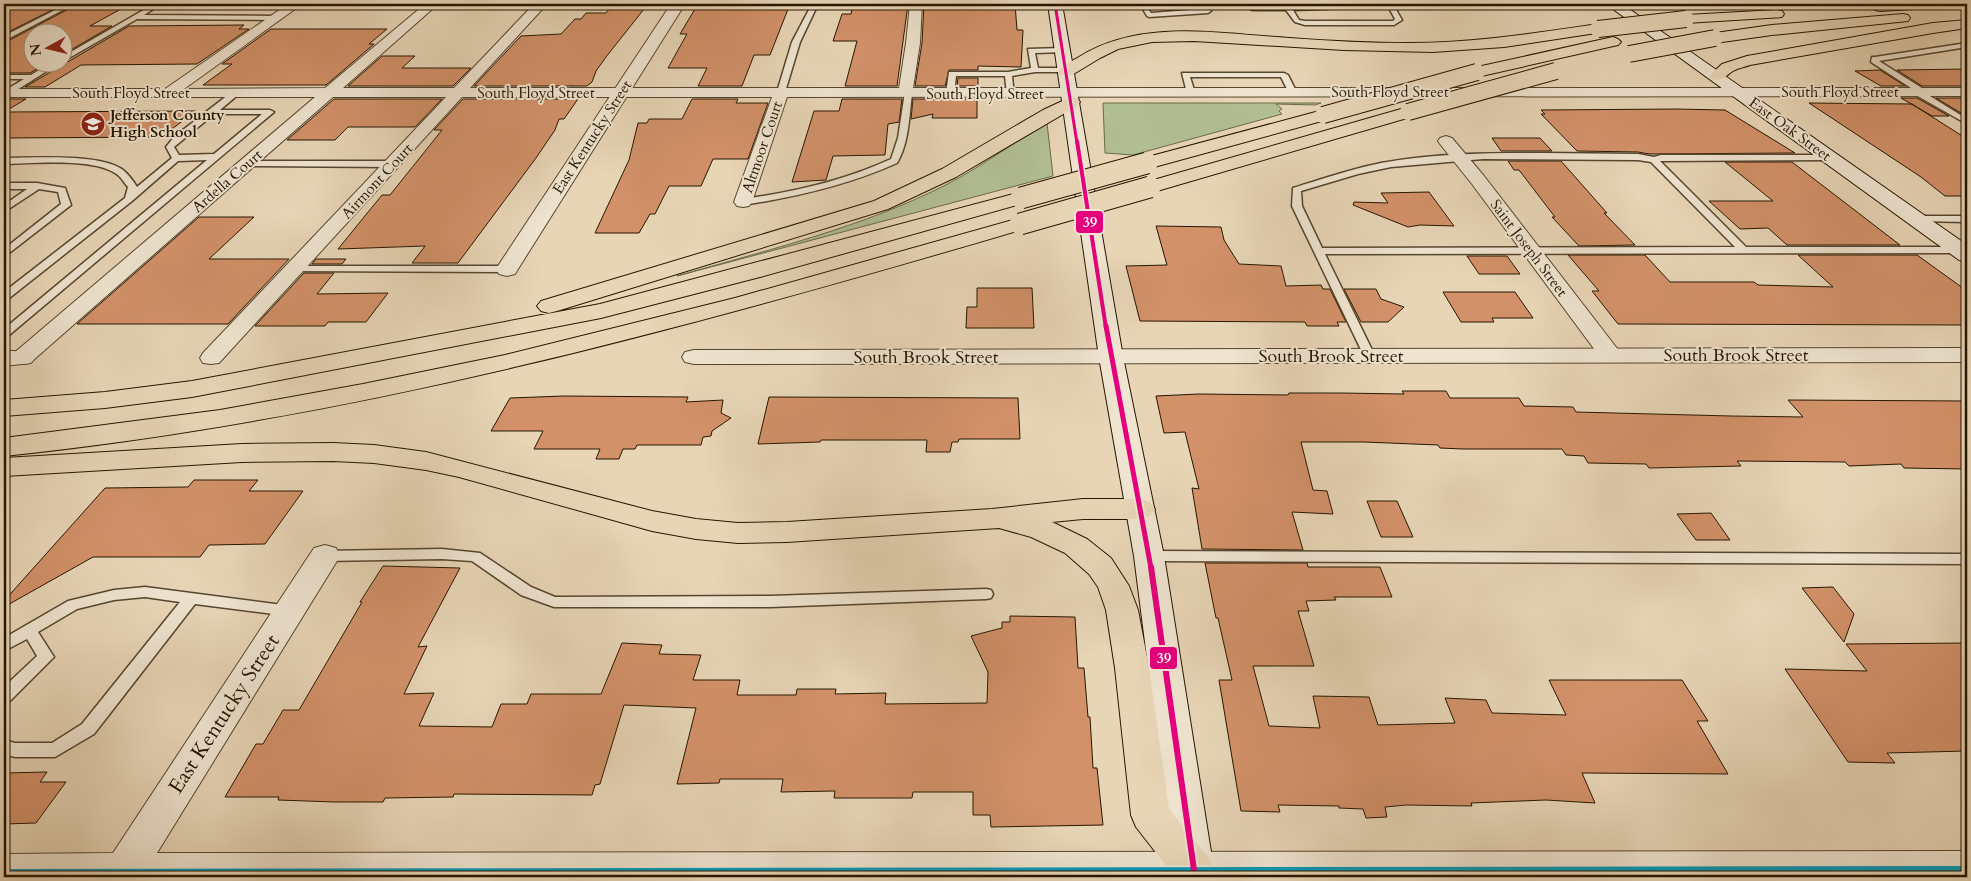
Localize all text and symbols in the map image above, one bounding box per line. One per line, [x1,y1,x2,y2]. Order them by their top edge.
north arrow [22,22,72,72]
text: N [25,42,46,57]
street label: East Kentucky Street [548,76,636,198]
street label: South Floyd Street [1331,82,1449,102]
street label: South Floyd Street [1781,82,1899,102]
street label: South Floyd Street [72,83,190,103]
street label: South Floyd Street [477,83,595,103]
street label: South Floyd Street [926,84,1044,104]
street label: East Oak Street [1745,92,1835,166]
street label: Altmoor Court [737,98,787,195]
place label: Jefferson County High School [108,105,225,142]
school or university icon: Jefferson County High School [80,111,106,137]
street label: Airmont Court [337,139,417,223]
street label: Ardella Court [188,145,267,217]
street label: Saint Joseph Street [1486,195,1572,301]
line badge: 39 [1075,210,1104,234]
text: 39 [1083,213,1097,232]
street label: South Brook Street [1663,343,1809,368]
street label: South Brook Street [1258,344,1404,369]
street label: South Brook Street [853,345,999,370]
street label: East Kentucky Street [162,628,287,799]
line badge: 39 [1149,646,1178,670]
text: 39 [1157,649,1171,668]

